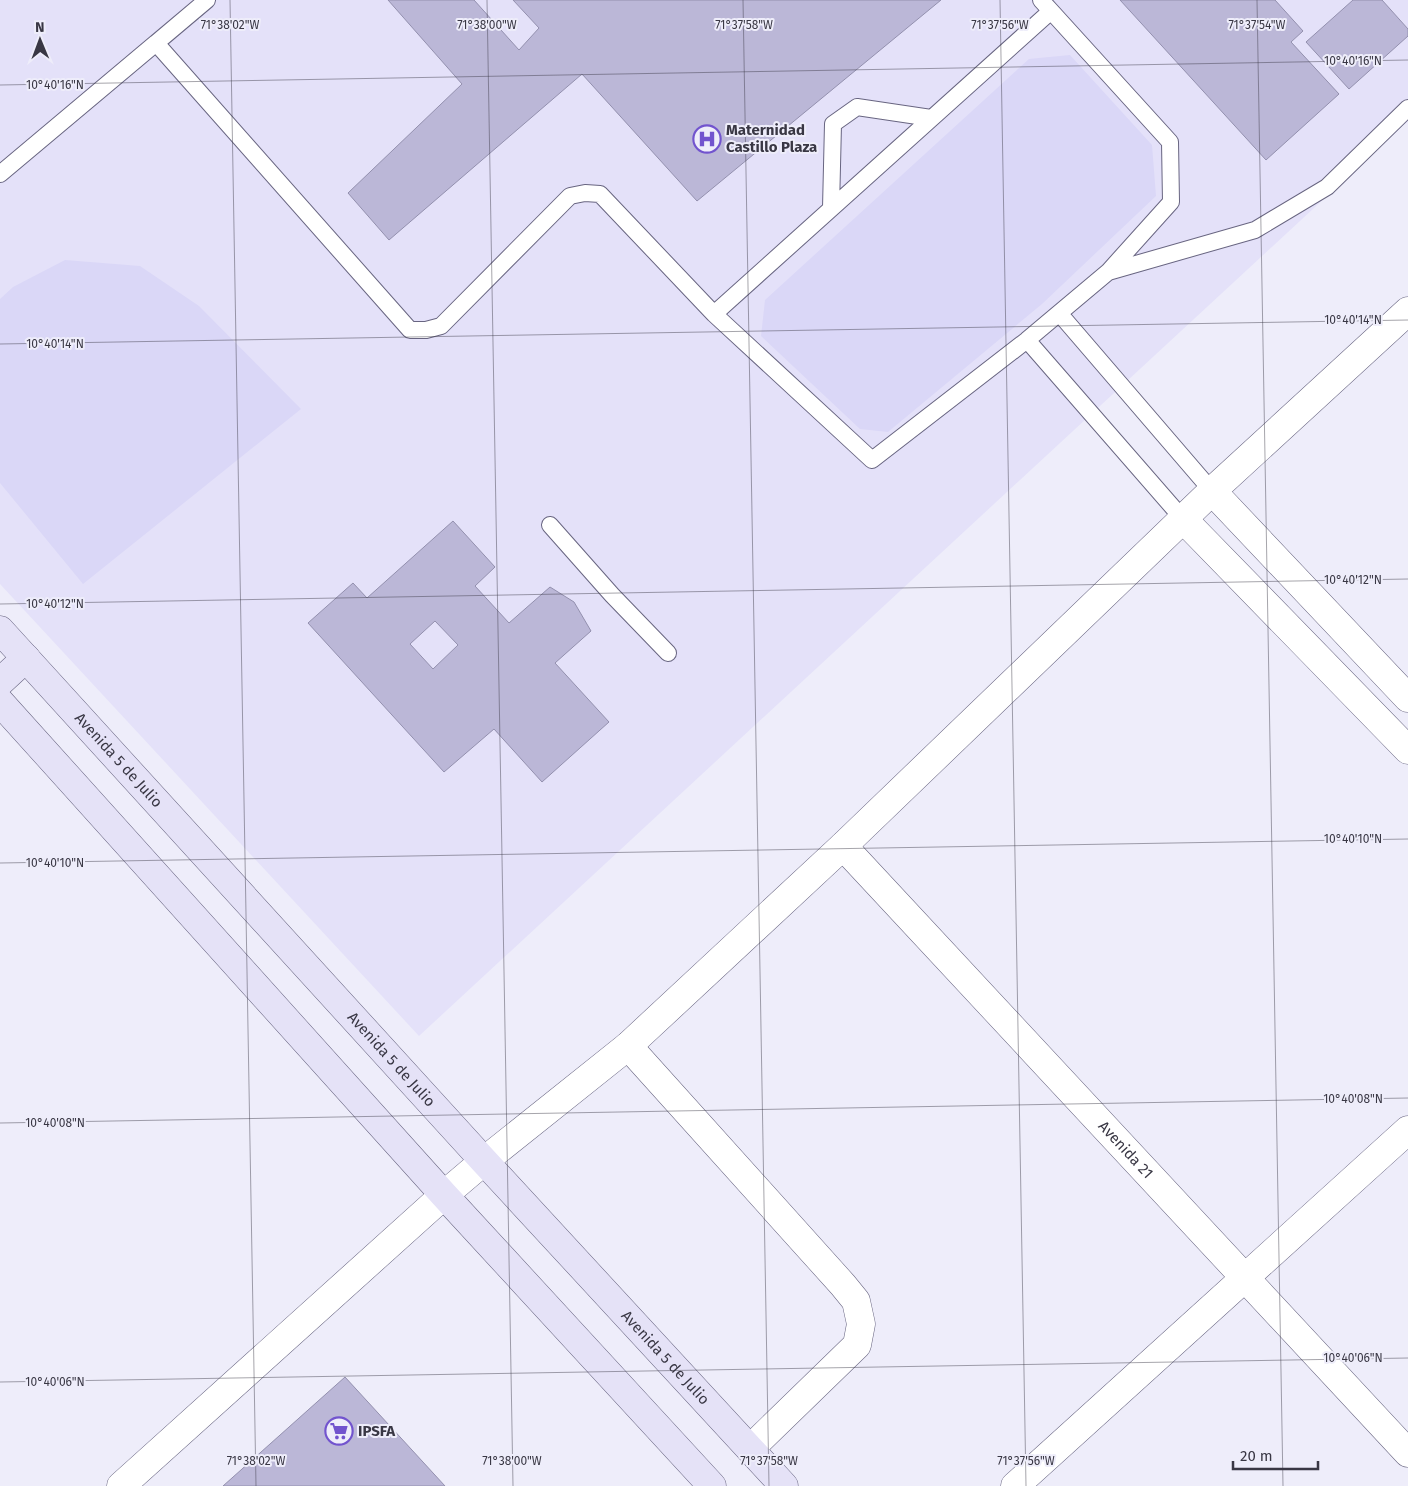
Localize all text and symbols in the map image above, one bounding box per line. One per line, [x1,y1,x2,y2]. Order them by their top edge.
north arrow [15,15,65,65]
text: 71°38'02"W [201,18,259,32]
text: 71°38'00"W [457,18,517,32]
text: 71°37'58"W [715,18,773,32]
text: 71°37'56"W [971,18,1029,32]
text: 71°37'54"W [1228,18,1286,32]
text: N [35,19,45,36]
text: 10°40'16"N [1324,54,1382,68]
text: 10°40'16"N [26,78,84,92]
place label: Maternidad Castillo Plaza [726,121,817,156]
hospital icon: Maternidad Castillo Plaza [692,124,722,154]
text: 10°40'14"N [1324,313,1382,327]
text: 10°40'14"N [26,337,84,351]
text: 10°40'12"N [1324,573,1382,587]
text: 10°40'12"N [26,597,84,611]
street label: Avenida 5 de Julio [71,709,166,811]
text: 10°40'10"N [1324,832,1382,846]
text: 10°40'10"N [26,856,84,870]
street label: Avenida 5 de Julio [344,1008,439,1110]
text: 10°40'08"N [1323,1092,1383,1106]
text: 10°40'08"N [25,1116,85,1130]
street label: Avenida 21 [1095,1117,1157,1182]
street label: Avenida 5 de Julio [618,1307,713,1408]
text: 10°40'06"N [1323,1351,1383,1365]
text: 10°40'06"N [25,1375,85,1389]
supermarket icon: IPSFA [324,1416,354,1446]
place label: IPSFA [358,1422,396,1440]
scale bar [1233,1438,1318,1470]
text: 20 m [1240,1447,1273,1465]
text: 71°38'02"W [227,1454,285,1468]
text: 71°38'00"W [482,1454,542,1468]
text: 71°37'58"W [740,1454,798,1468]
text: 71°37'56"W [997,1454,1055,1468]

